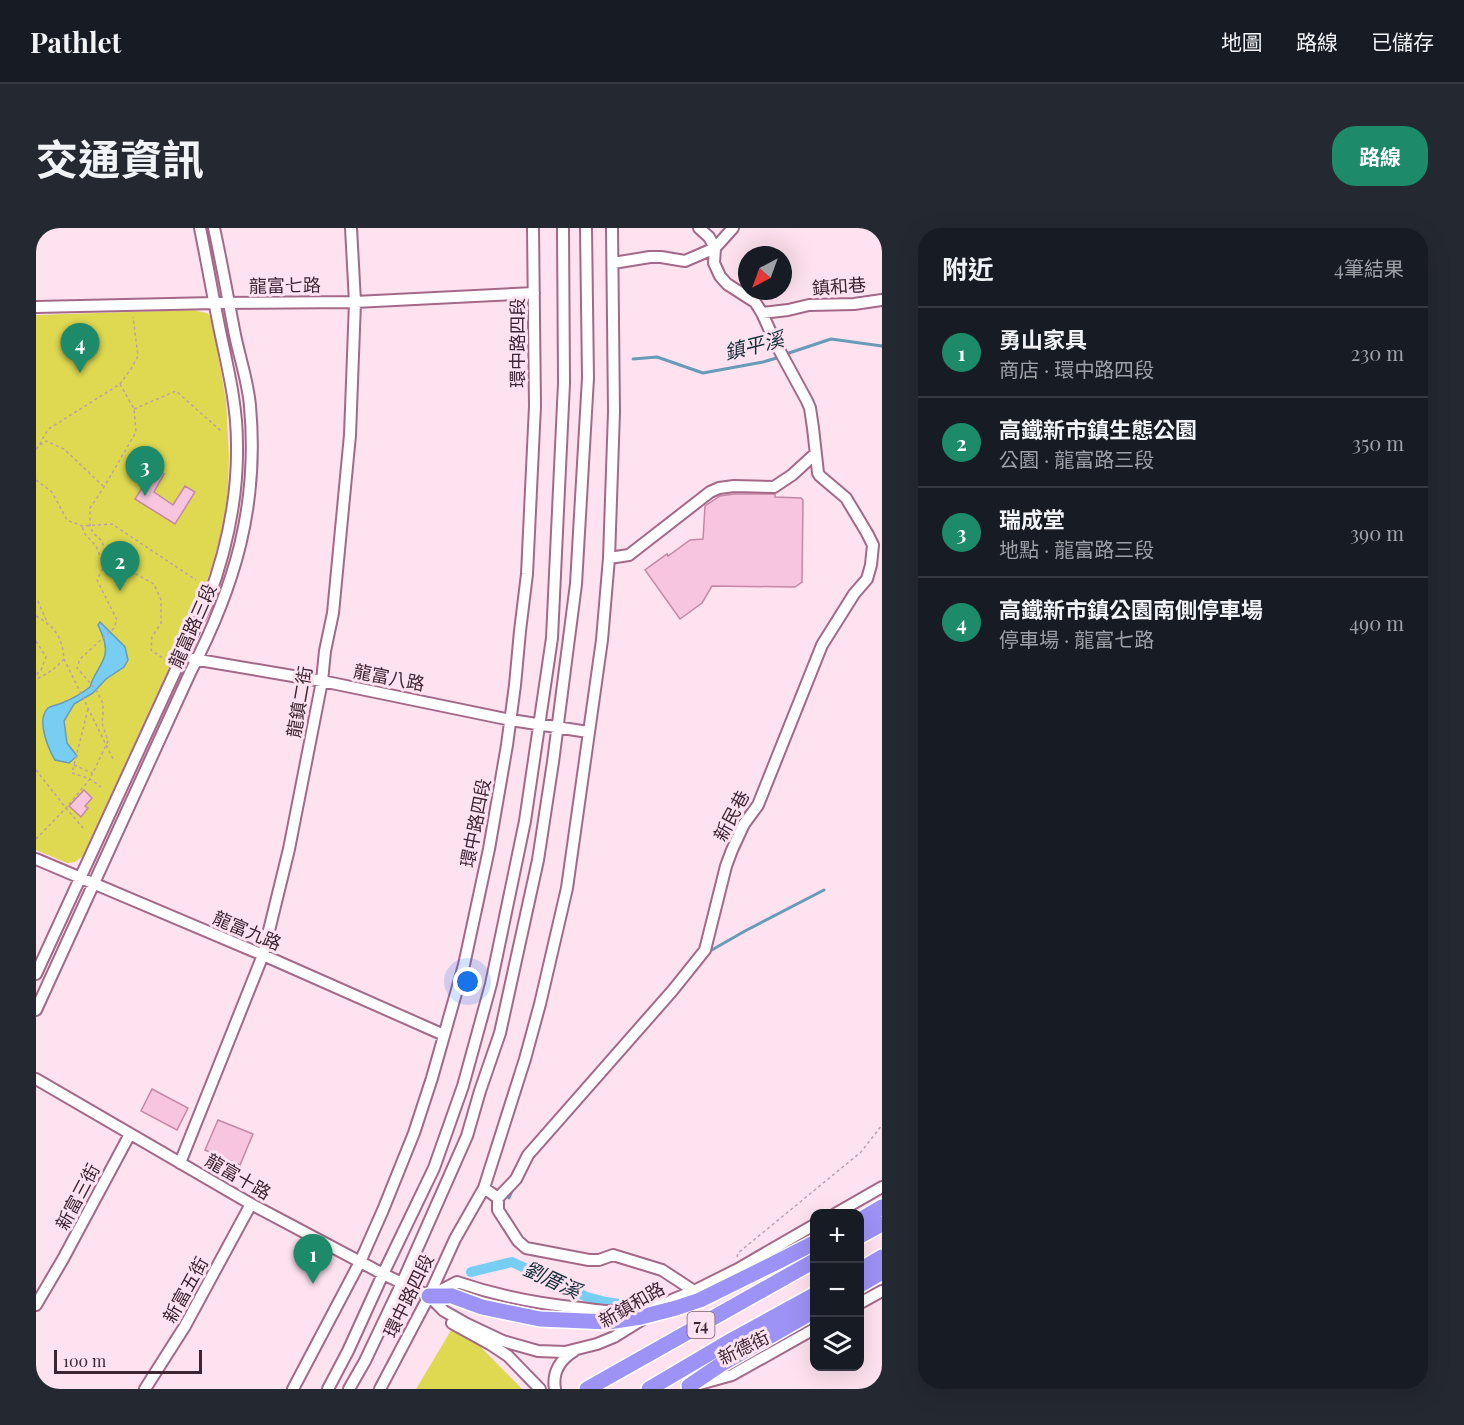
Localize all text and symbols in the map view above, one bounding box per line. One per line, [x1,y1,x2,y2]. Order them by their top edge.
text: Pathlet [30,23,121,60]
text: 地圖 [1221,27,1263,55]
text: 路線 [1296,27,1338,55]
text: 已儲存 [1371,27,1434,55]
button: 路線 [1332,126,1428,186]
text: 交通資訊 [36,130,204,186]
north arrow [738,246,792,300]
text: 附近 [942,251,994,286]
text: 4筆結果 [1334,254,1404,281]
street label: 龍富七路 [249,272,321,298]
street label: 鎮和巷 [811,272,867,300]
street label: 環中路四段 [505,298,529,388]
water label: 鎮平溪 [721,323,789,365]
pin: 4 [60,324,99,373]
text: 勇山家具 [999,324,1087,354]
text: 1 [958,339,965,366]
text: 230 m [1351,339,1404,366]
text: 商店 · 環中路四段 [999,355,1154,382]
text: 高鐵新市鎮生態公園 [999,414,1197,444]
text: 2 [956,429,967,456]
text: 350 m [1352,429,1404,456]
text: 公園 · 龍富路三段 [999,445,1154,472]
pin: 3 [126,446,164,496]
text: 瑞成堂 [999,504,1065,534]
text: 3 [957,519,966,546]
text: 390 m [1350,519,1404,546]
text: 地點 · 龍富路三段 [999,535,1154,562]
pin: 2 [100,542,140,591]
street label: 龍富路三段 [163,580,221,672]
text: 高鐵新市鎮公園南側停車場 [999,594,1263,624]
text: 4 [956,609,967,636]
text: 490 m [1349,609,1404,636]
text: 停車場 · 龍富七路 [999,625,1154,652]
street label: 龍富八路 [352,658,427,696]
street label: 龍鎮二街 [281,664,317,739]
street label: 環中路四段 [455,776,495,869]
street label: 新民巷 [708,786,754,845]
street label: 龍富九路 [210,905,285,955]
your location [453,967,482,996]
street label: 龍富十路 [201,1148,276,1205]
street label: 新富三街 [50,1159,105,1234]
map controls [810,1209,864,1371]
button: + [810,1209,864,1263]
pin: 1 [294,1234,332,1284]
street label: 環中路四段 [378,1250,439,1341]
street label: 新富五街 [157,1252,213,1327]
water label: 劉厝溪 [520,1254,588,1305]
button: − [810,1263,864,1317]
street label: 新鎮和路 [594,1276,669,1333]
road number: 74 [688,1312,714,1338]
button: layers [810,1317,864,1371]
street label: 新德街 [714,1324,773,1370]
scale bar [54,1347,202,1374]
text: 100 m [63,1350,106,1371]

